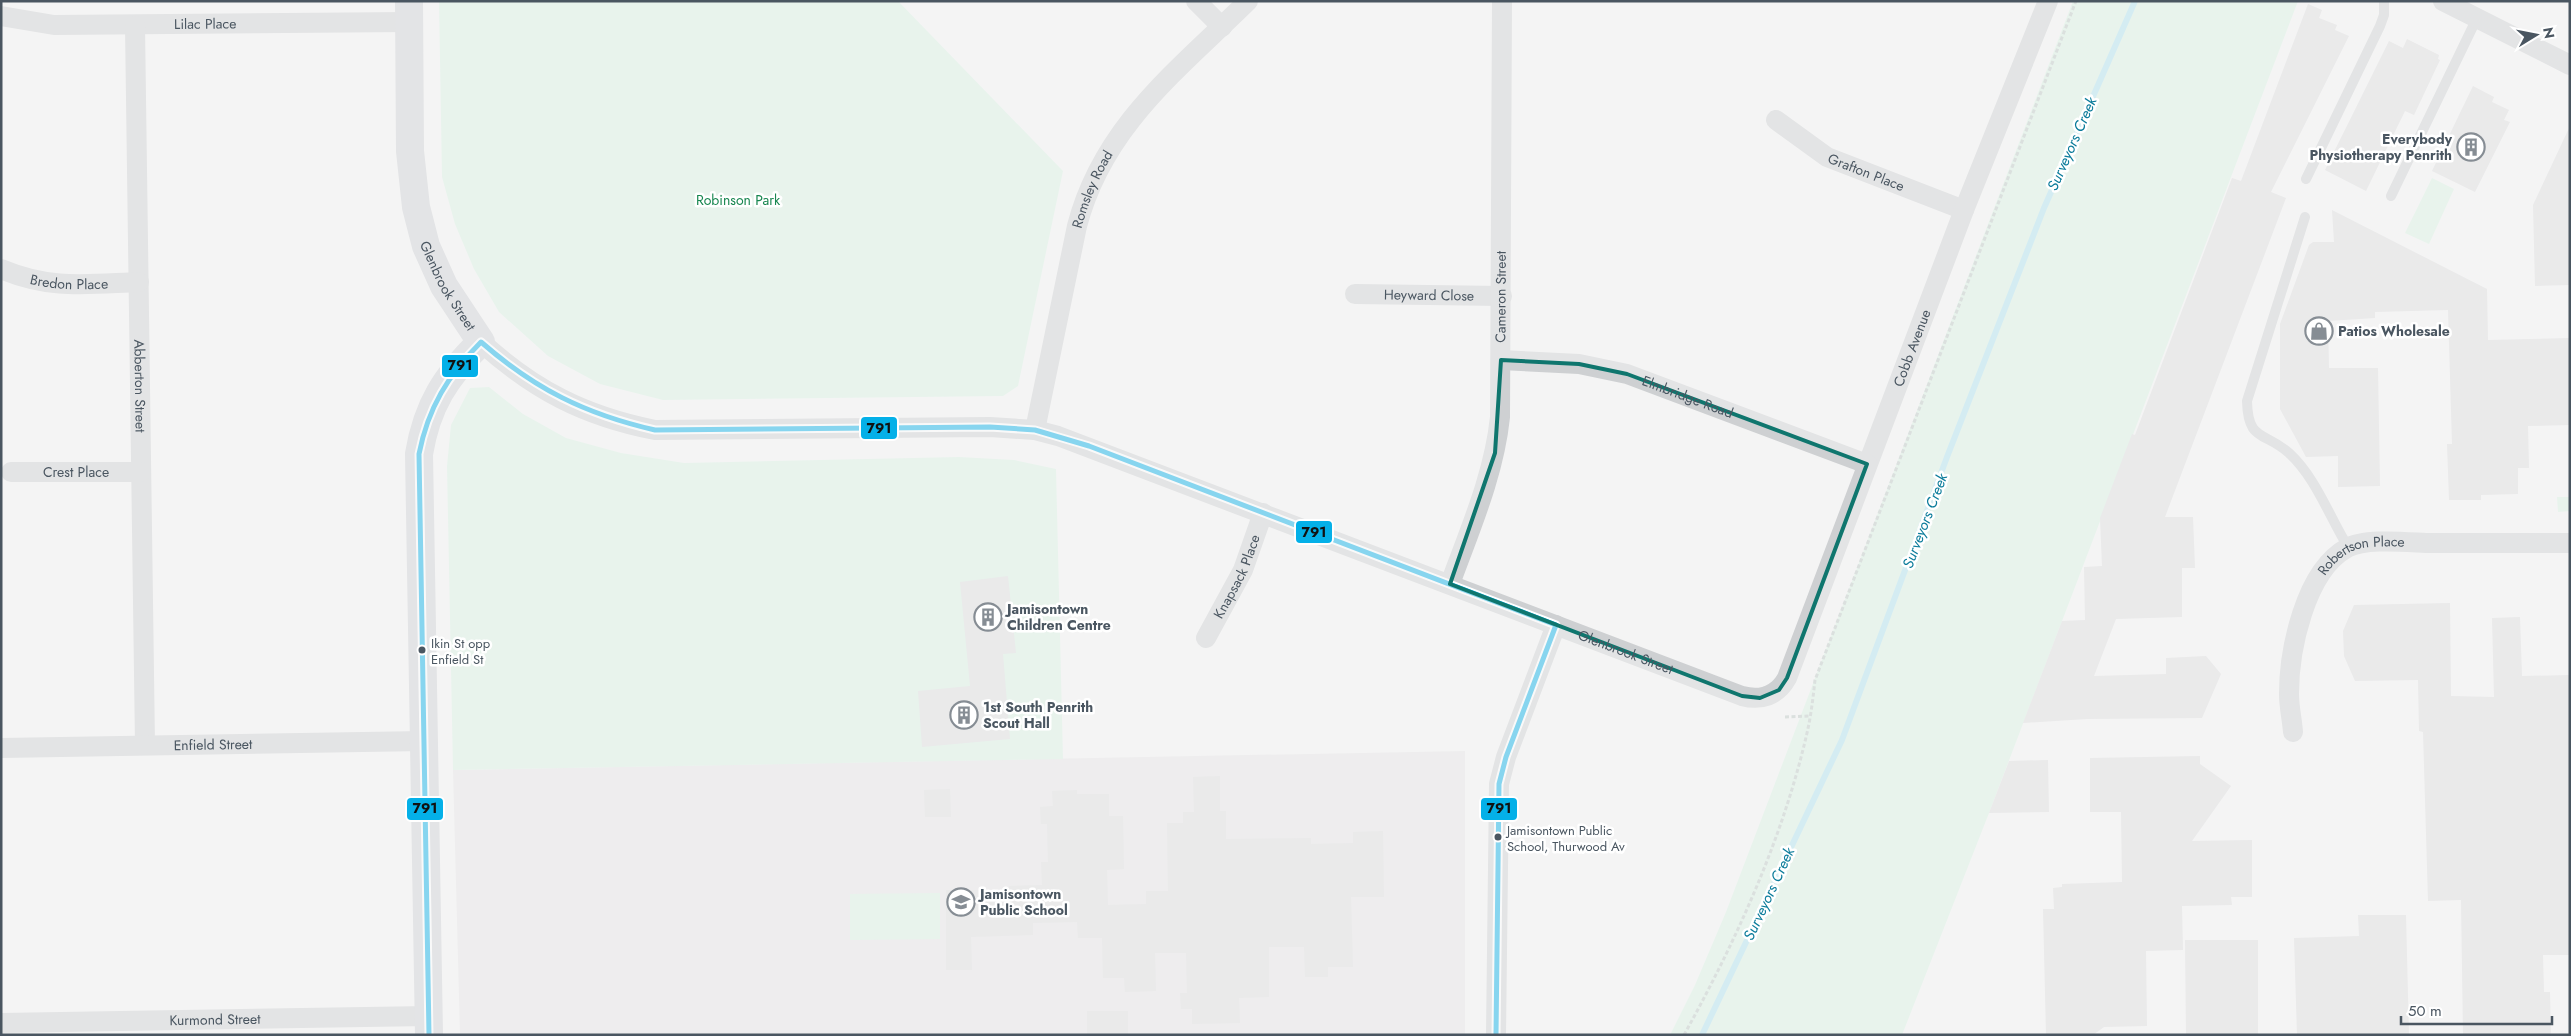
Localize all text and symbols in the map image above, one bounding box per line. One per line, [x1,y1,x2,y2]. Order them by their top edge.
north arrow [2511,10,2561,60]
street label: Lilac Place [174,13,237,34]
text: N [2538,26,2560,40]
water label: Surveyors Creek [2042,93,2103,194]
place label: Everybody Physiotherapy Penrith [2310,129,2453,165]
building icon: Everybody Physiotherapy Penrith [2456,132,2486,162]
street label: Romsley Road [1067,147,1117,230]
street label: Grafton Place [1825,148,1907,196]
park label: Robinson Park [696,190,781,210]
street label: Glenbrook Street [415,238,481,335]
street label: Cameron Street [1490,250,1511,343]
street label: Bredon Place [28,269,109,294]
street label: Heyward Close [1384,284,1474,306]
street label: Cobb Avenue [1888,306,1936,389]
shop icon: Patios Wholesale [2304,316,2334,346]
place label: Patios Wholesale [2338,321,2450,341]
street label: Abberton Street [129,339,151,433]
line badge: 791 [441,354,479,378]
text: 791 [448,355,472,375]
street label: Elmbridge Road [1639,371,1736,423]
line badge: 791 [860,416,898,440]
text: 791 [867,418,891,438]
street label: Crest Place [43,462,109,482]
water label: Surveyors Creek [1897,470,1953,572]
line badge: 791 [1295,520,1333,544]
text: 791 [1302,522,1326,542]
street label: Robertson Place [2313,531,2405,579]
street label: Knapsack Place [1208,532,1265,622]
place label: Jamisontown Children Centre [1004,599,1111,635]
building icon: Jamisontown Children Centre [973,602,1003,632]
street label: Glenbrook Street [1575,625,1677,679]
place label: Ikin St opp Enfield St [431,634,490,669]
marker: Ikin St opp Enfield St [417,645,427,655]
place label: 1st South Penrith Scout Hall [983,697,1093,733]
building icon: 1st South Penrith Scout Hall [949,700,979,730]
street label: Enfield Street [173,734,253,755]
line badge: 791 [406,797,444,821]
line badge: 791 [1480,797,1518,821]
text: 791 [413,798,437,818]
text: 791 [1487,798,1511,818]
place label: Jamisontown Public School, Thurwood Av [1505,821,1625,856]
marker: Jamisontown Public School, Thurwood Av [1493,832,1503,842]
water label: Surveyors Creek [1738,843,1800,944]
place label: Jamisontown Public School [977,884,1068,920]
school or university icon: Jamisontown Public School [946,887,976,917]
scale bar [2401,994,2552,1026]
text: 50 m [2408,1000,2442,1022]
street label: Kurmond Street [169,1009,261,1030]

